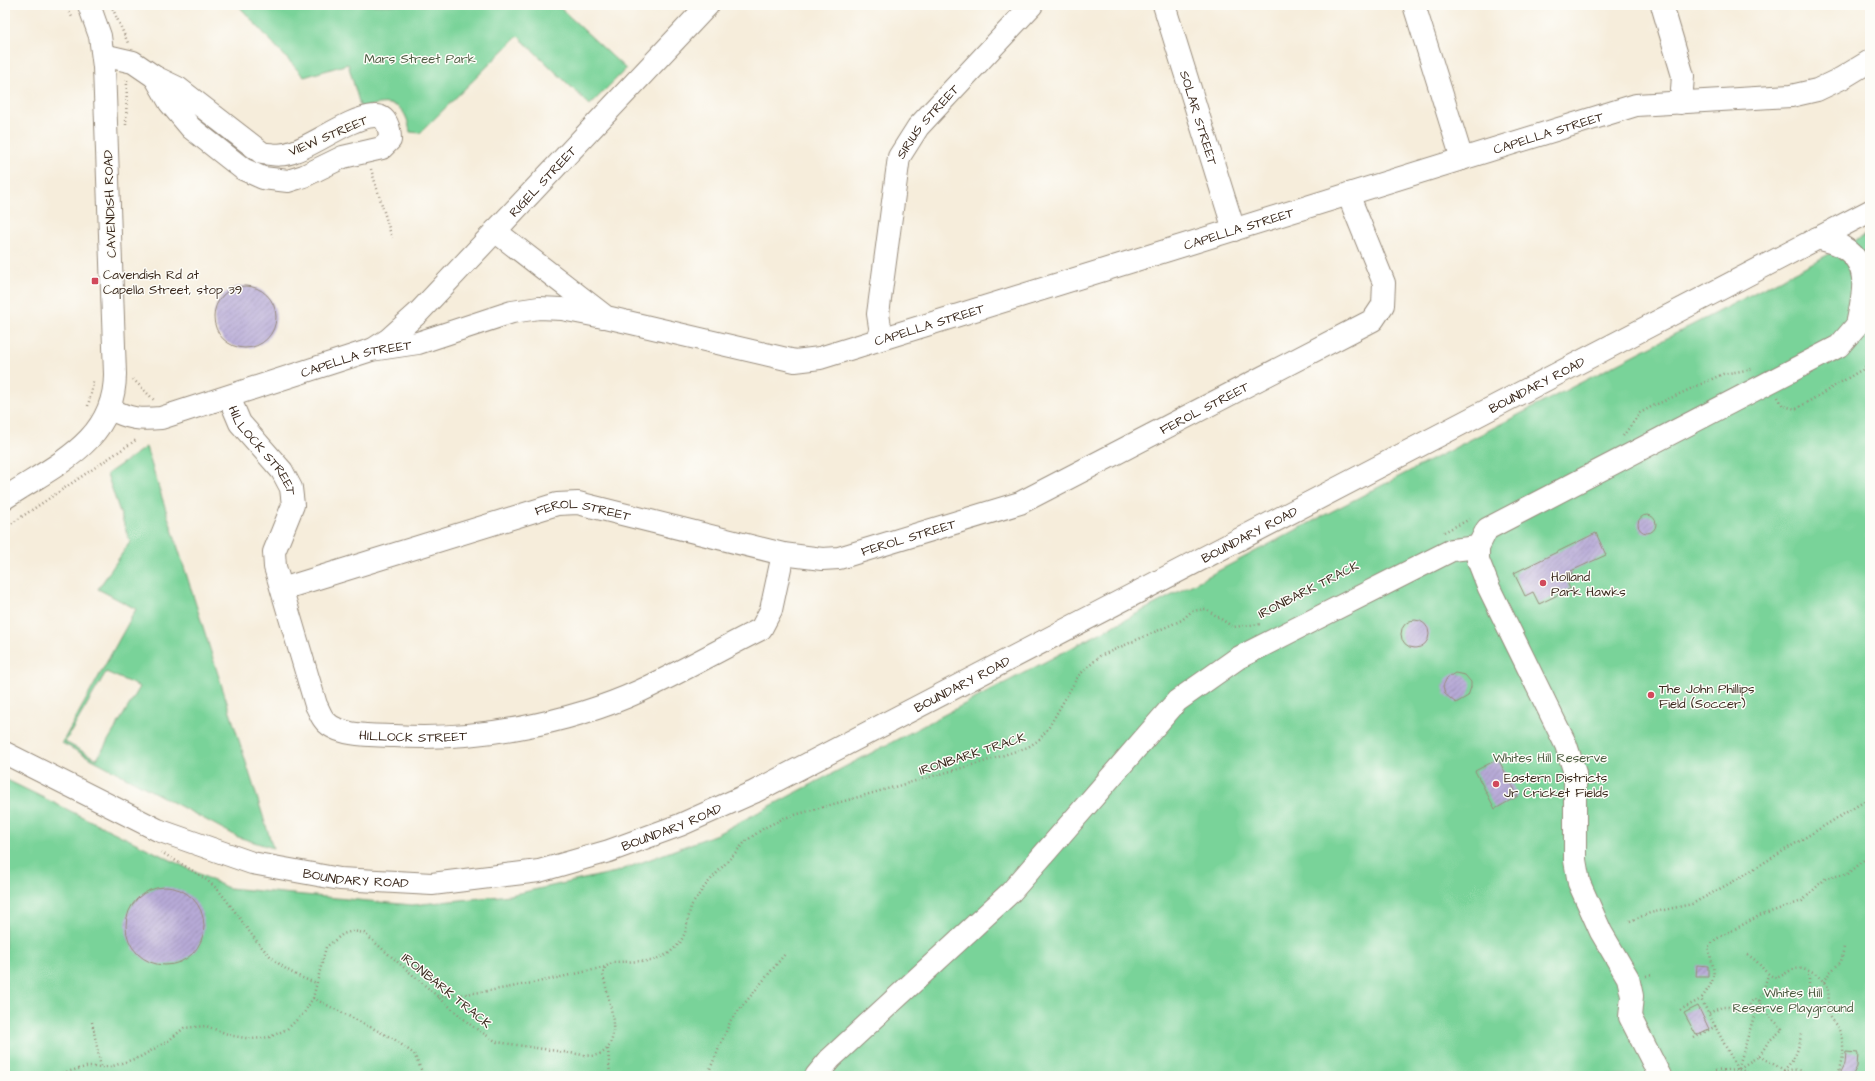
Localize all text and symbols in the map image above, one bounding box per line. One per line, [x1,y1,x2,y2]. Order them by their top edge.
park label: Mars Street Park [364,50,476,68]
street label: SOLAR STREET [1175,68,1222,168]
street label: SIRIUS STREET [892,80,964,163]
street label: CAPELLA STREET [1491,107,1607,159]
street label: VIEW STREET [286,111,372,161]
street label: RIGEL STREET [505,142,582,221]
street label: CAVENDISH ROAD [99,149,121,258]
street label: CAPELLA STREET [1182,203,1297,255]
place label: Cavendish Rd at Capella Street, stop 39 [103,266,242,299]
marker: Cavendish Rd at Capella Street, stop 39 [90,276,100,286]
street label: CAPELLA STREET [872,299,988,351]
street label: CAPELLA STREET [298,336,414,382]
street label: BOUNDARY ROAD [1486,353,1589,418]
street label: FEROL STREET [1157,377,1253,439]
street label: HILLOCK STREET [224,403,300,497]
street label: FEROL STREET [533,495,633,526]
street label: BOUNDARY ROAD [1198,502,1302,568]
street label: FEROL STREET [859,515,959,561]
street label: IRONBARK TRACK [1255,557,1362,623]
place label: Holland Park Hawks [1551,568,1626,601]
marker: Holland Park Hawks [1538,578,1548,588]
street label: BOUNDARY ROAD [911,652,1014,717]
place label: The John Phillips Field (Soccer) [1659,680,1755,713]
marker: The John Phillips Field (Soccer) [1646,690,1656,700]
street label: HILLOCK STREET [358,726,469,747]
street label: IRONBARK TRACK [917,728,1028,780]
park label: Whites Hill Reserve [1493,749,1607,767]
place label: Eastern Districts Jr Cricket Fields [1504,769,1609,802]
marker: Eastern Districts Jr Cricket Fields [1491,779,1501,789]
street label: BOUNDARY ROAD [619,799,725,856]
street label: BOUNDARY ROAD [301,864,410,893]
street label: IRONBARK TRACK [398,949,495,1033]
park label: Whites Hill Reserve Playground [1732,984,1854,1018]

